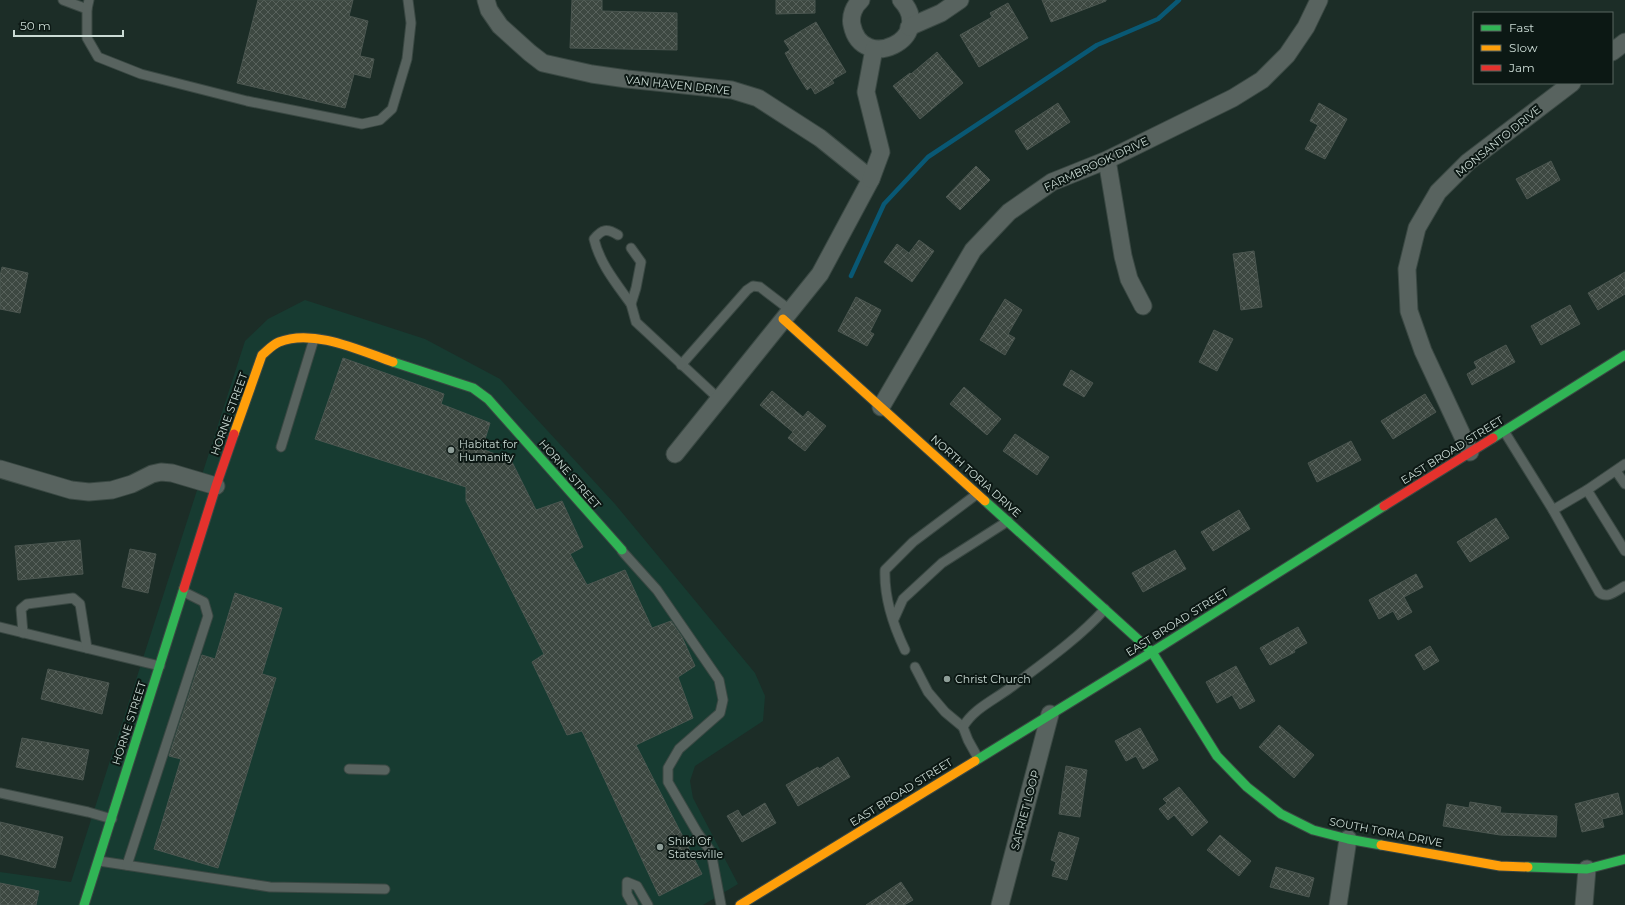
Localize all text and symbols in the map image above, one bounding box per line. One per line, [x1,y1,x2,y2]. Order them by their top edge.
scale bar [14,12,123,38]
legend [1473,12,1613,84]
text: 50 m [20,18,51,33]
text: Fast [1509,20,1534,35]
text: Slow [1509,40,1538,55]
text: Jam [1508,60,1535,75]
street label: VAN HAVEN DRIVE [625,73,731,97]
street label: MONSANTO DRIVE [1453,102,1543,180]
street label: FARMBROOK DRIVE [1042,134,1150,194]
street label: HORNE STREET [207,370,251,457]
street label: EAST BROAD STREET [1398,412,1506,487]
street label: NORTH TORIA DRIVE [928,432,1024,520]
street label: HORNE STREET [536,436,604,512]
place label: Habitat for Humanity [459,437,518,464]
marker: Habitat for Humanity [446,445,456,455]
street label: EAST BROAD STREET [1123,584,1231,659]
place label: Christ Church [955,672,1031,686]
marker: Christ Church [942,674,952,684]
street label: HORNE STREET [109,679,149,767]
street label: EAST BROAD STREET [847,754,955,829]
street label: SAFRIET LOOP [1008,768,1042,851]
street label: SOUTH TORIA DRIVE [1328,814,1444,850]
place label: Shiki Of Statesville [668,834,724,861]
marker: Shiki Of Statesville [655,842,665,852]

